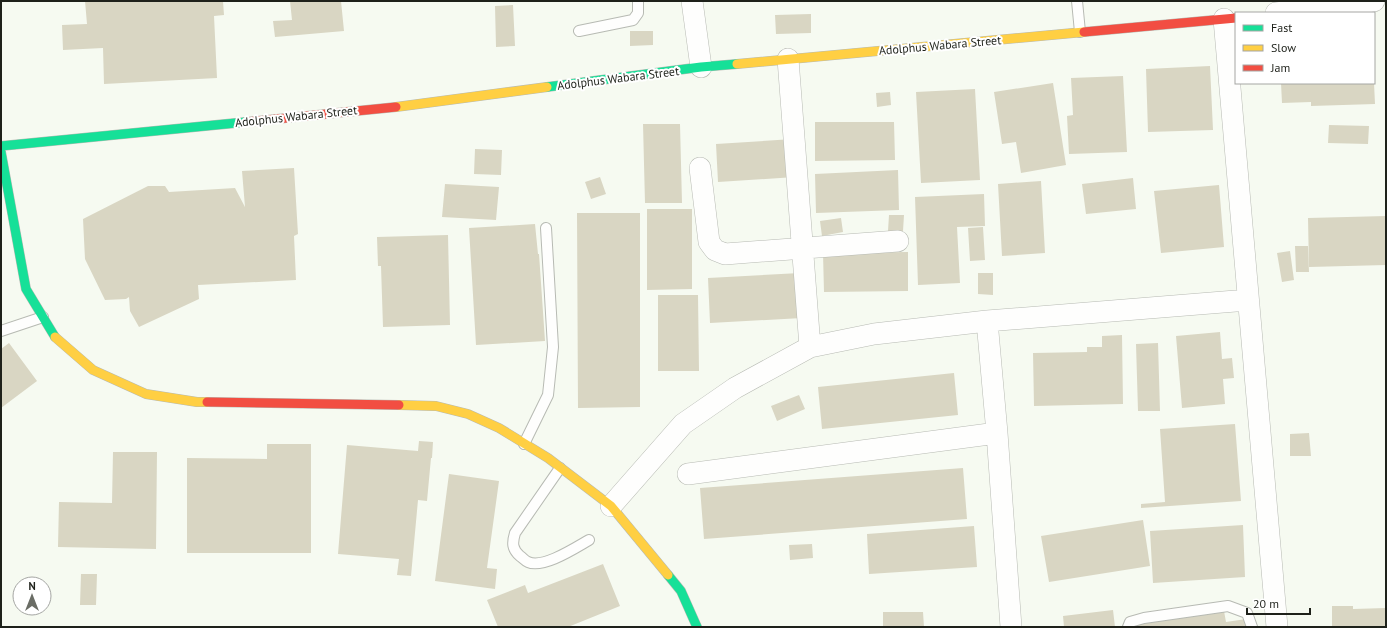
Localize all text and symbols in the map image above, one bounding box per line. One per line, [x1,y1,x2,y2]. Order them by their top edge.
legend [1235,12,1375,84]
text: Fast [1271,20,1292,35]
street label: Adolphus Wabara Street [878,32,1002,58]
text: Slow [1271,40,1296,55]
text: Jam [1270,60,1290,75]
street label: Adolphus Wabara Street [556,63,680,93]
street label: Adolphus Wabara Street [234,102,358,130]
north arrow [12,576,52,616]
text: N [28,579,36,593]
scale bar [1247,590,1310,616]
text: 20 m [1253,596,1279,611]

